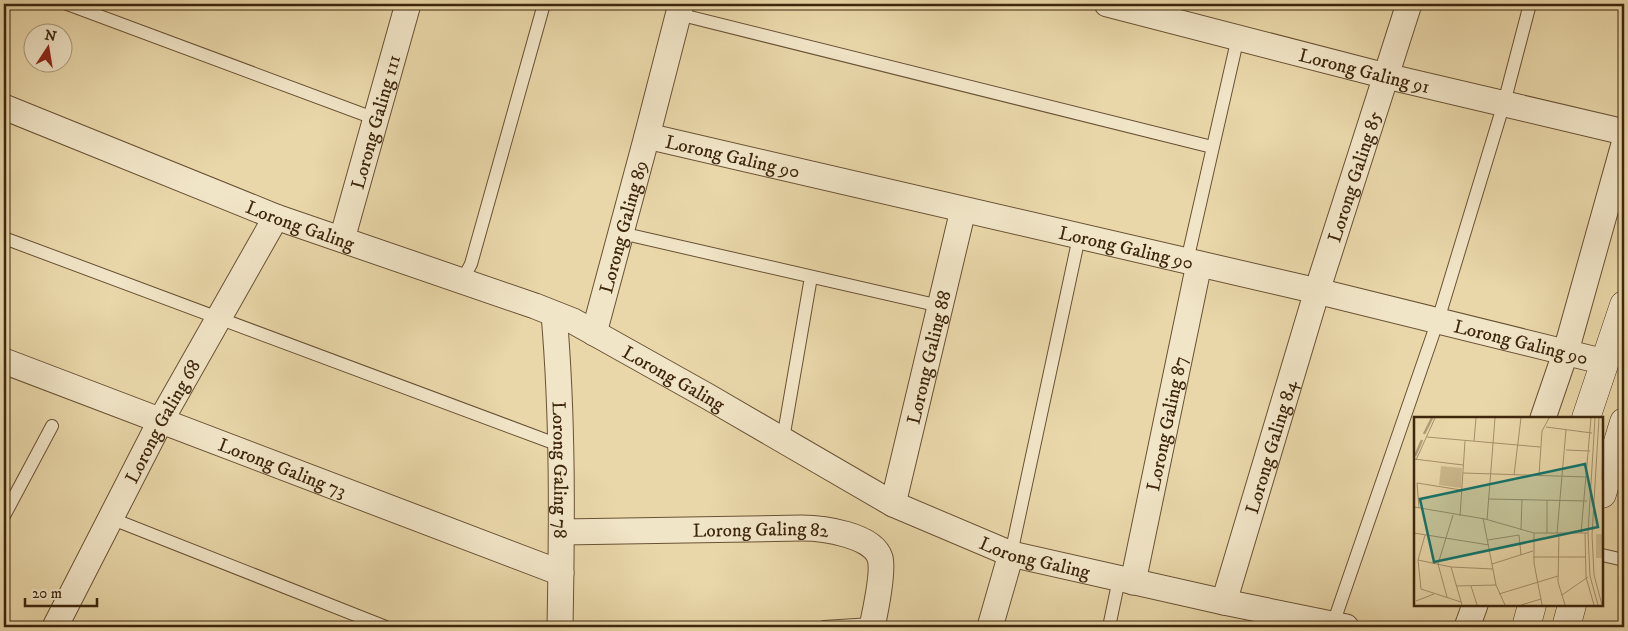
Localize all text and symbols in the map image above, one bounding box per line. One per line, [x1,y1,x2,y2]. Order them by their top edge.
north arrow [22,22,72,72]
text: N [43,26,58,46]
street label: Lorong Galing 91 [1296,44,1432,99]
street label: Lorong Galing 111 [347,52,406,192]
street label: Lorong Galing 85 [1323,108,1387,245]
street label: Lorong Galing 90 [663,131,802,184]
street label: Lorong Galing 89 [595,158,653,296]
street label: Lorong Galing [242,196,358,256]
street label: Lorong Galing 90 [1056,222,1196,275]
street label: Lorong Galing 88 [902,288,956,427]
street label: Lorong Galing 90 [1451,315,1590,370]
street label: Lorong Galing [618,341,729,417]
street label: Lorong Galing 87 [1142,354,1193,493]
street label: Lorong Galing 68 [121,356,206,487]
street label: Lorong Galing 84 [1241,377,1303,517]
street label: Lorong Galing 78 [546,401,571,539]
inset map [1414,417,1603,606]
street label: Lorong Galing 73 [215,434,349,503]
street label: Lorong Galing 82 [693,518,831,543]
street label: Lorong Galing [976,532,1093,585]
scale bar [25,576,98,608]
text: 20 m [32,584,62,603]

